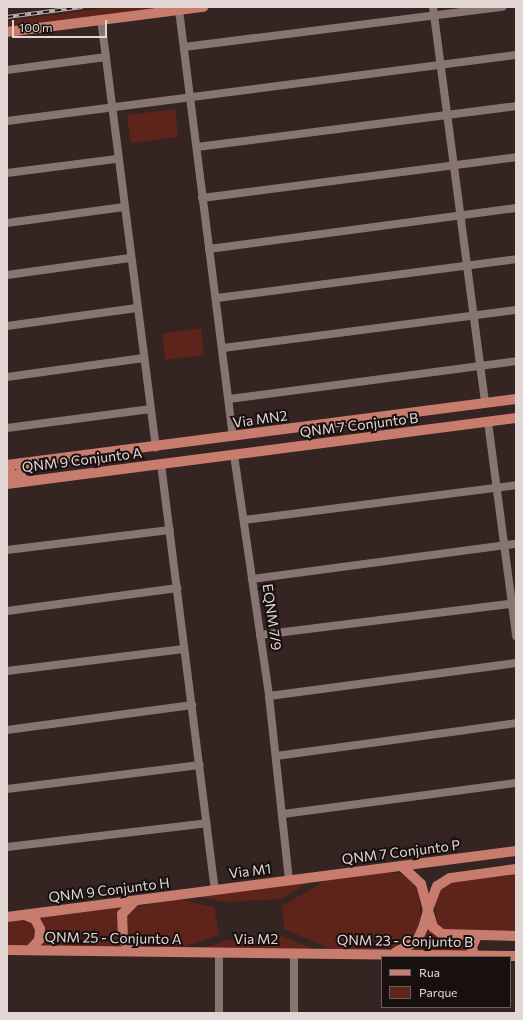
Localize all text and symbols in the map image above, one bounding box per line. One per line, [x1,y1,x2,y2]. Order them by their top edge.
scale bar [14,12,109,38]
text: 100 m [19,20,53,34]
street label: Via MN2 [232,407,288,431]
street label: QNM 7 Conjunto B [299,409,419,441]
street label: QNM 9 Conjunto A [21,444,143,476]
street label: EQNM 7/9 [259,583,285,651]
street label: QNM 7 Conjunto P [341,836,461,868]
street label: Via M1 [228,860,272,882]
street label: QNM 9 Conjunto H [48,874,170,906]
street label: QNM 25 - Conjunto A [44,928,182,948]
street label: Via M2 [234,931,278,947]
street label: QNM 23 - Conjunto B [337,931,473,951]
legend [381,956,511,1008]
text: Rua [419,965,440,979]
text: Parque [419,985,457,999]

